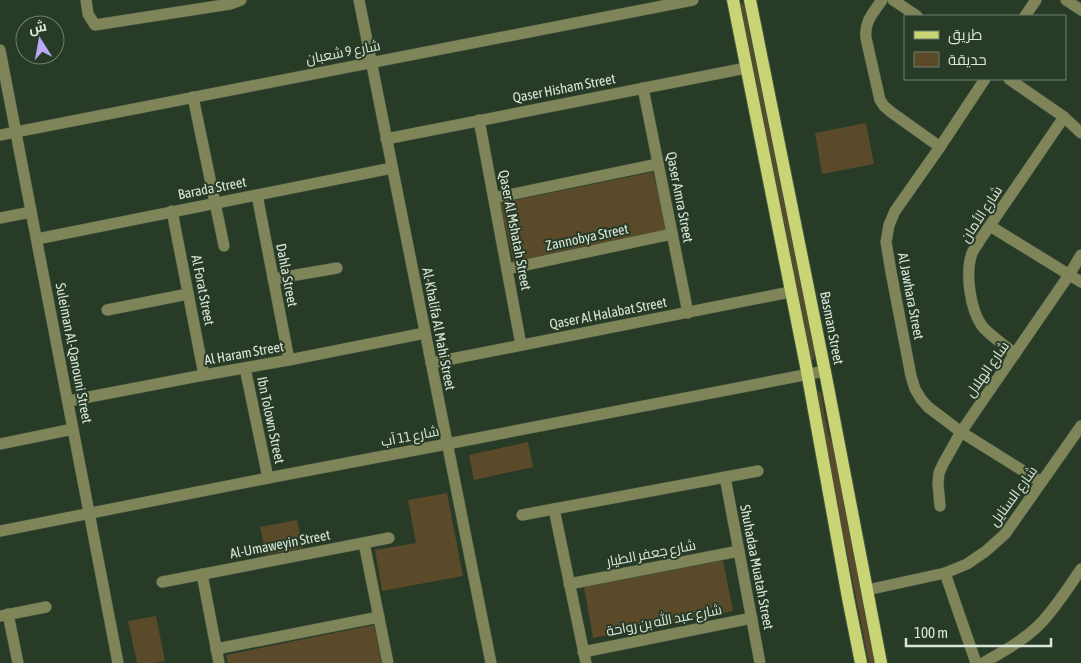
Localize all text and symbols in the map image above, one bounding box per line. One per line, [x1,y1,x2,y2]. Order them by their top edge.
north arrow [15,15,65,65]
legend [904,15,1066,80]
text: ش [27,18,48,38]
text: طريق [948,26,982,45]
street label: شارع 9 شعبان [304,37,382,68]
text: حديقة [948,51,987,68]
street label: Qaser Hisham Street [511,70,617,106]
street label: Qaser Amra Street [663,150,697,244]
street label: Qaser Al Mshatah Street [495,169,535,291]
street label: Barada Street [176,174,248,202]
street label: شارع الأمان [957,183,1006,246]
street label: Zannobya Street [544,220,630,254]
street label: Dahla Street [273,242,301,308]
street label: Al Jawhara Street [895,251,927,341]
street label: Al Forat Street [188,253,218,327]
street label: Al-Khalifa Al Mahi Street [419,266,459,392]
street label: Suleiman Al-Qanouni Street [53,281,95,425]
street label: Basman Street [817,290,847,366]
street label: Qaser Al Halabat Street [548,294,668,332]
street label: Al Haram Street [203,338,285,368]
street label: شارع الهلال [962,338,1013,401]
street label: Ibn Tolown Street [254,375,288,465]
street label: شارع 11 آب [380,423,441,450]
street label: شارع السنايل [986,463,1041,530]
street label: Shuhadaa Muatah Street [737,503,777,631]
street label: Al-Umaweyin Street [229,526,331,562]
street label: شارع جعفر الطيار [604,536,697,571]
street label: شارع عبد الله بن رواحة [605,600,723,640]
scale bar [906,616,1051,648]
text: 100 m [914,624,948,641]

